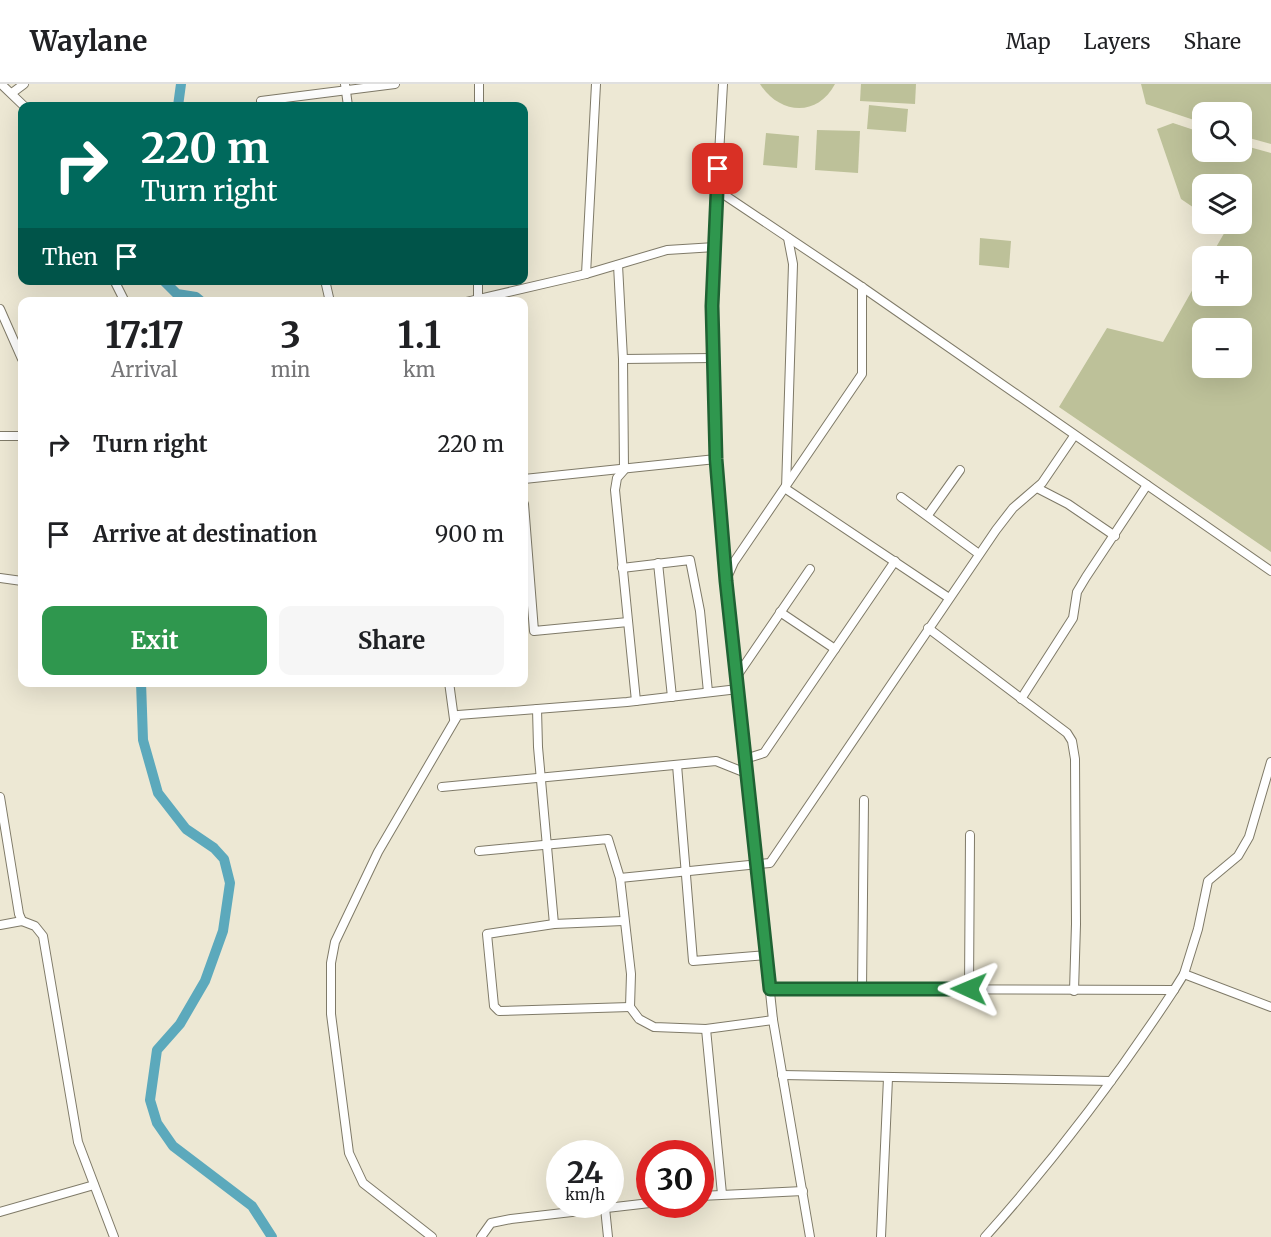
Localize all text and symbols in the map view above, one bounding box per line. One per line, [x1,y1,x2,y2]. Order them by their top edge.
text: Waylane [30,23,147,59]
text: Map [1006,28,1051,55]
text: Layers [1084,28,1151,55]
text: Share [1184,28,1241,55]
map controls [1192,102,1252,378]
button: search [1192,102,1252,162]
text: 220 m [141,122,269,174]
icon: right [42,126,120,204]
pin [692,143,743,194]
icon: arrive [701,152,734,185]
text: Turn right [141,174,278,208]
button: layers [1192,174,1252,234]
icon: arrive [110,240,143,273]
text: Then [42,243,98,271]
button: + [1192,246,1252,306]
text: 17:17 [105,313,184,358]
text: 3 [280,313,301,358]
text: 1.1 [397,313,441,358]
button: − [1192,318,1252,378]
text: Arrival [111,357,178,382]
text: min [271,357,310,382]
text: km [403,357,435,382]
icon: right [42,428,75,461]
text: Turn right [93,430,207,458]
text: 220 m [437,430,504,458]
icon: arrive [42,518,75,551]
text: Arrive at destination [93,520,317,548]
text: 900 m [435,520,504,548]
button: Exit [42,606,267,675]
button: Share [279,606,504,675]
position arrow [937,957,1001,1021]
speed limit sign: 30 [636,1140,714,1218]
text: 24 [567,1153,603,1191]
text: km/h [565,1185,605,1204]

